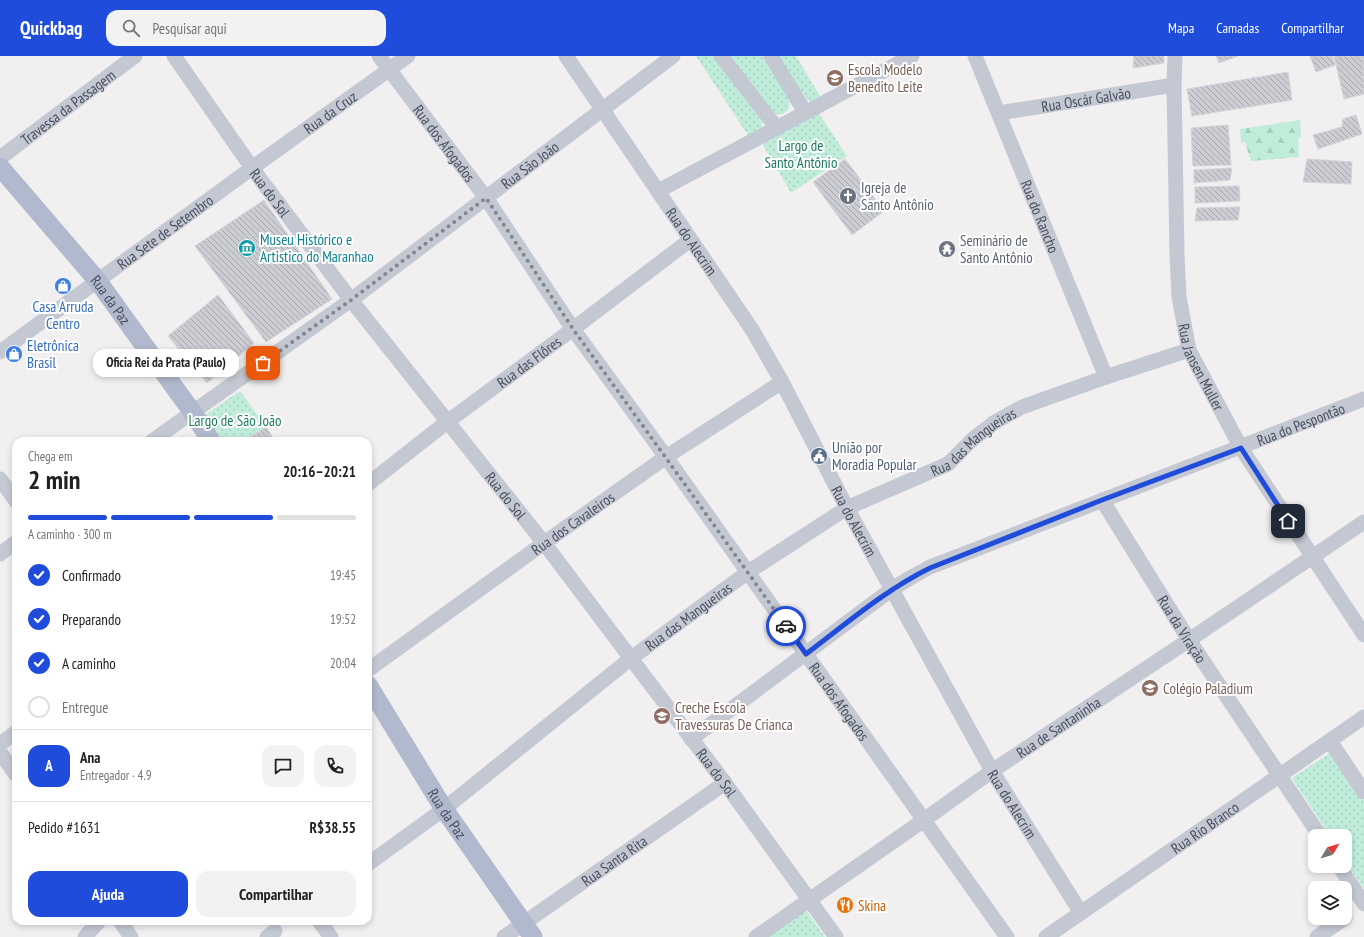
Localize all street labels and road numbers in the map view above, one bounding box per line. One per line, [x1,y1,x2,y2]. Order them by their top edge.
street label: Travessa da Passagem [17,65,119,149]
street label: Rua Oscár Galvão [1040,83,1132,116]
street label: Rua da Cruz [299,86,360,138]
street label: Rua dos Afogados [409,101,480,185]
street label: Rua São João [497,137,562,193]
street label: Rua do Sol [246,165,295,221]
street label: Rua do Rancho [1017,177,1064,256]
street label: Rua Sete de Setembro [113,190,217,273]
street label: Rua do Alecrim [662,204,722,279]
street label: Rua da Paz [87,271,135,328]
street label: Rua Jansen Muller [1175,322,1229,414]
street label: Rua das Flôres [493,332,565,392]
street label: Rua do Pespontão [1254,398,1347,450]
street label: Rua das Mangueiras [928,403,1019,480]
street label: Rua do Sol [481,468,531,523]
street label: Rua do Alecrim [828,482,881,560]
street label: Rua dos Cavaleiros [527,487,618,559]
street label: Rua das Mangueiras [641,578,735,655]
street label: Rua da Viração [1154,592,1211,666]
street label: Rua dos Afogados [805,658,874,744]
street label: Rua de Santaninha [1012,692,1104,762]
street label: Rua do Sol [693,744,741,801]
street label: Rua do Alecrim [984,766,1041,842]
street label: Rua da Paz [424,785,471,842]
street label: Rua Rio Branco [1167,797,1242,857]
street label: Rua Santa Rita [577,831,651,890]

